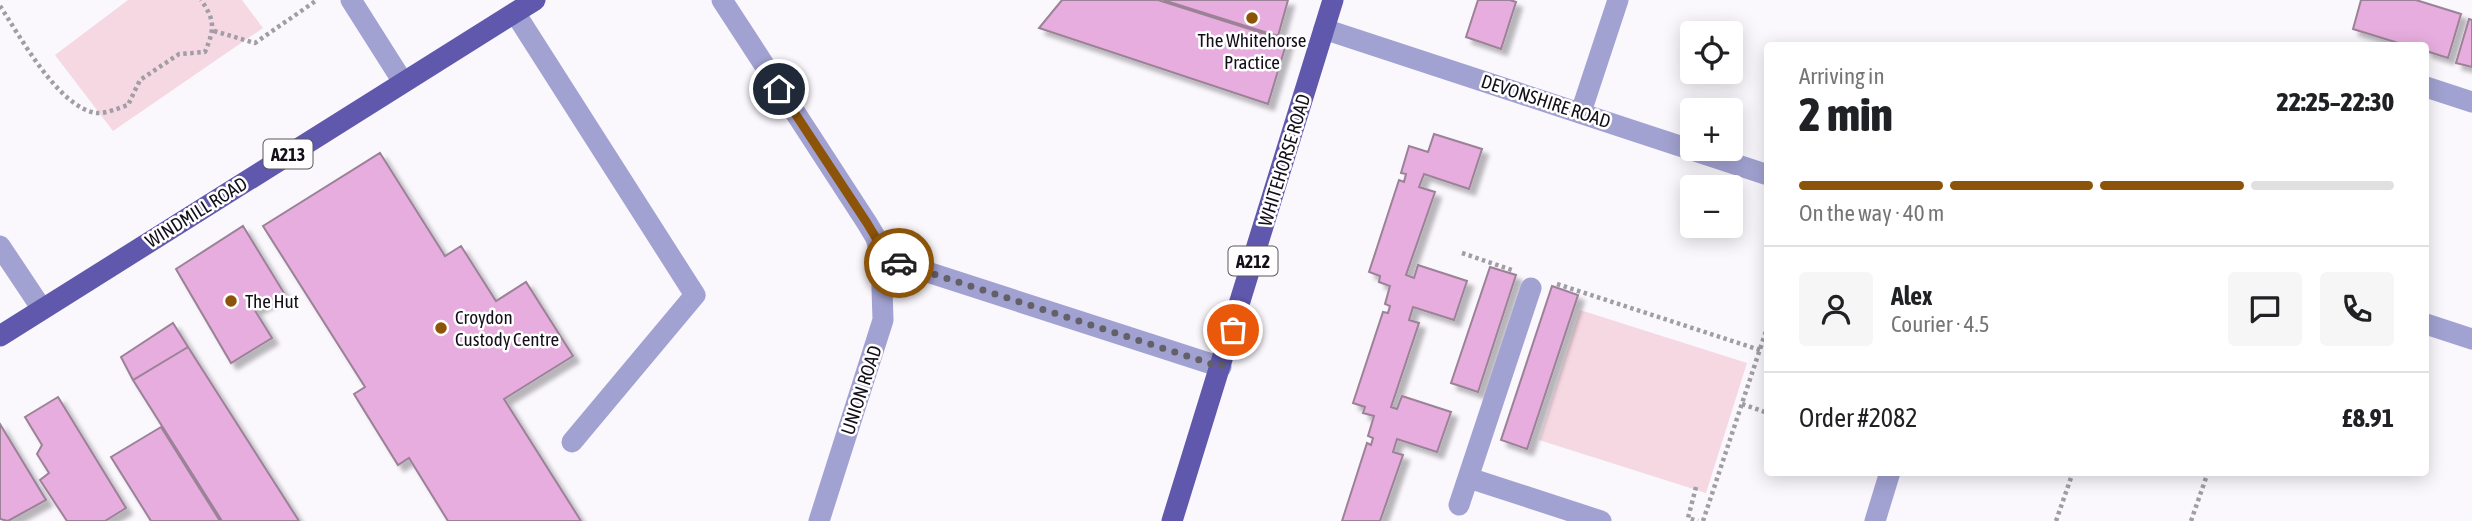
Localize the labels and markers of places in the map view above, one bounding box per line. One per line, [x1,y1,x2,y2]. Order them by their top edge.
marker: The Whitehorse Practice [1244,10,1260,26]
place label: The Whitehorse Practice [1198,29,1306,73]
pin [749,59,809,119]
place label: The Hut [245,290,299,312]
marker: The Hut [223,293,239,309]
pin [1203,300,1263,360]
place label: Croydon Custody Centre [455,306,559,350]
marker: Croydon Custody Centre [433,320,449,336]

